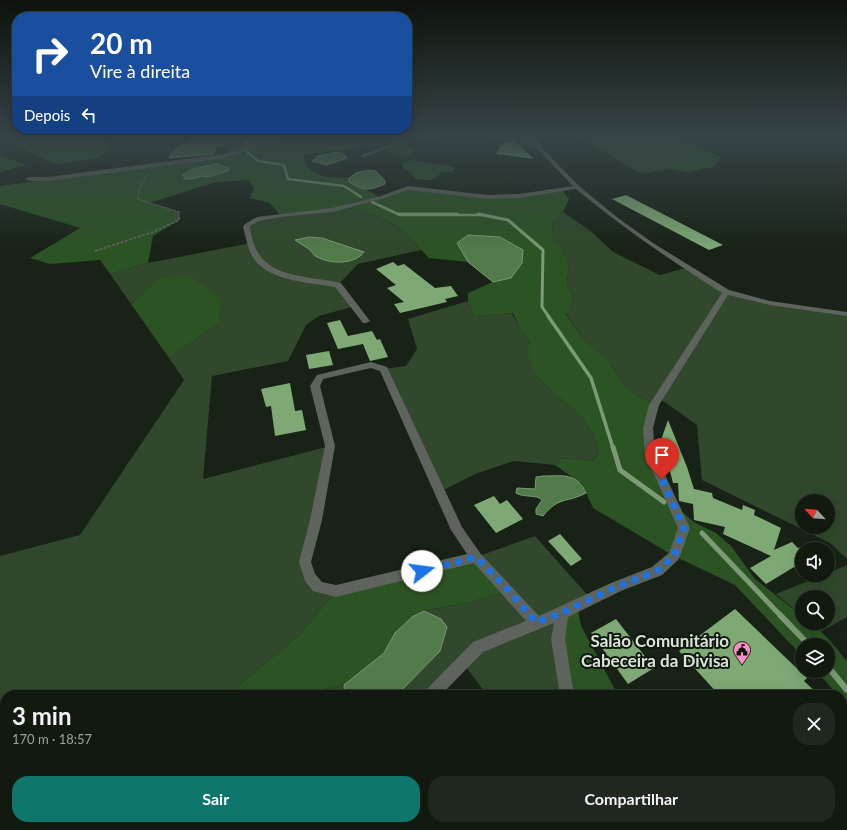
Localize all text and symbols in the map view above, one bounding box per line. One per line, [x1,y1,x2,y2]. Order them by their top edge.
text: 20 m [90,26,153,60]
icon: right [24,28,76,80]
text: Vire à direita [90,60,190,82]
icon: left [78,104,100,126]
text: Depois [24,106,70,124]
pin [645,438,679,479]
icon: arrive [651,444,673,466]
north arrow [795,494,835,534]
map controls [795,494,835,678]
button: sound [795,542,835,582]
position arrow [401,550,443,592]
button: search [795,590,835,630]
place label: Salão Comunitário Cabeceira da Divisa [581,630,729,671]
button: layers [795,638,835,678]
public building icon: Salão Comunitário Cabeceira da Divisa [732,640,752,665]
text: 3 min [12,701,72,730]
button: close [793,703,835,745]
text: 170 m · 18:57 [12,731,92,747]
button: Sair [12,776,420,822]
button: Compartilhar [428,776,835,822]

